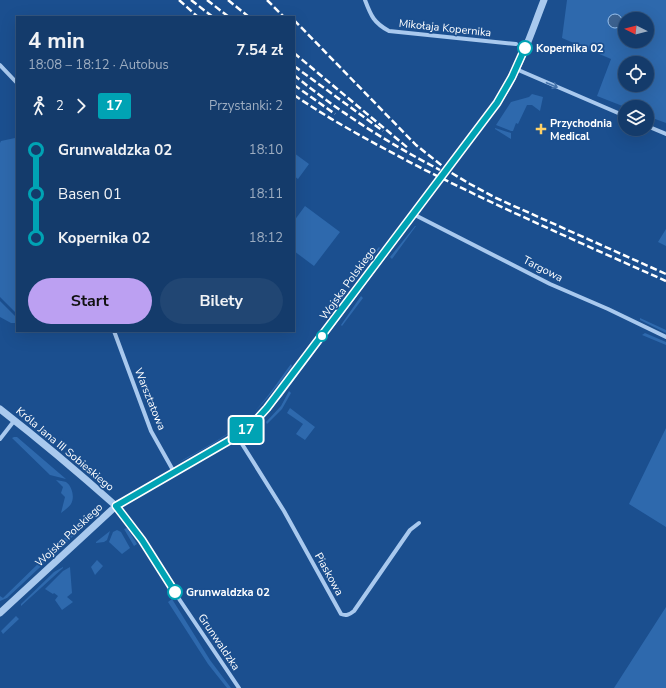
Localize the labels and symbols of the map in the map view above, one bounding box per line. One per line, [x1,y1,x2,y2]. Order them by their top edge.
north arrow [618,12,654,48]
street label: Mikołaja Kopernika [398,16,492,40]
marker: Kopernika 02 [517,40,533,56]
place label: Kopernika 02 [536,41,604,56]
one-way arrow [545,82,557,89]
place label: Przychodnia Medical [550,116,612,144]
marker: Przychodnia Medical [535,123,547,135]
street label: Wojska Polskiego [316,243,380,323]
street label: Targowa [520,253,566,286]
unlabelled marker [316,330,328,342]
street label: Warsztatowa [131,366,169,433]
street label: Króla Jana III Sobieskiego [13,403,117,495]
line badge: 17 [228,417,264,443]
street label: Wojska Polskiego [32,500,106,570]
street label: Piaskowa [311,550,347,598]
marker: Grunwaldzka 02 [167,584,183,600]
place label: Grunwaldzka 02 [186,585,270,600]
street label: Grunwaldzka [195,611,244,673]

